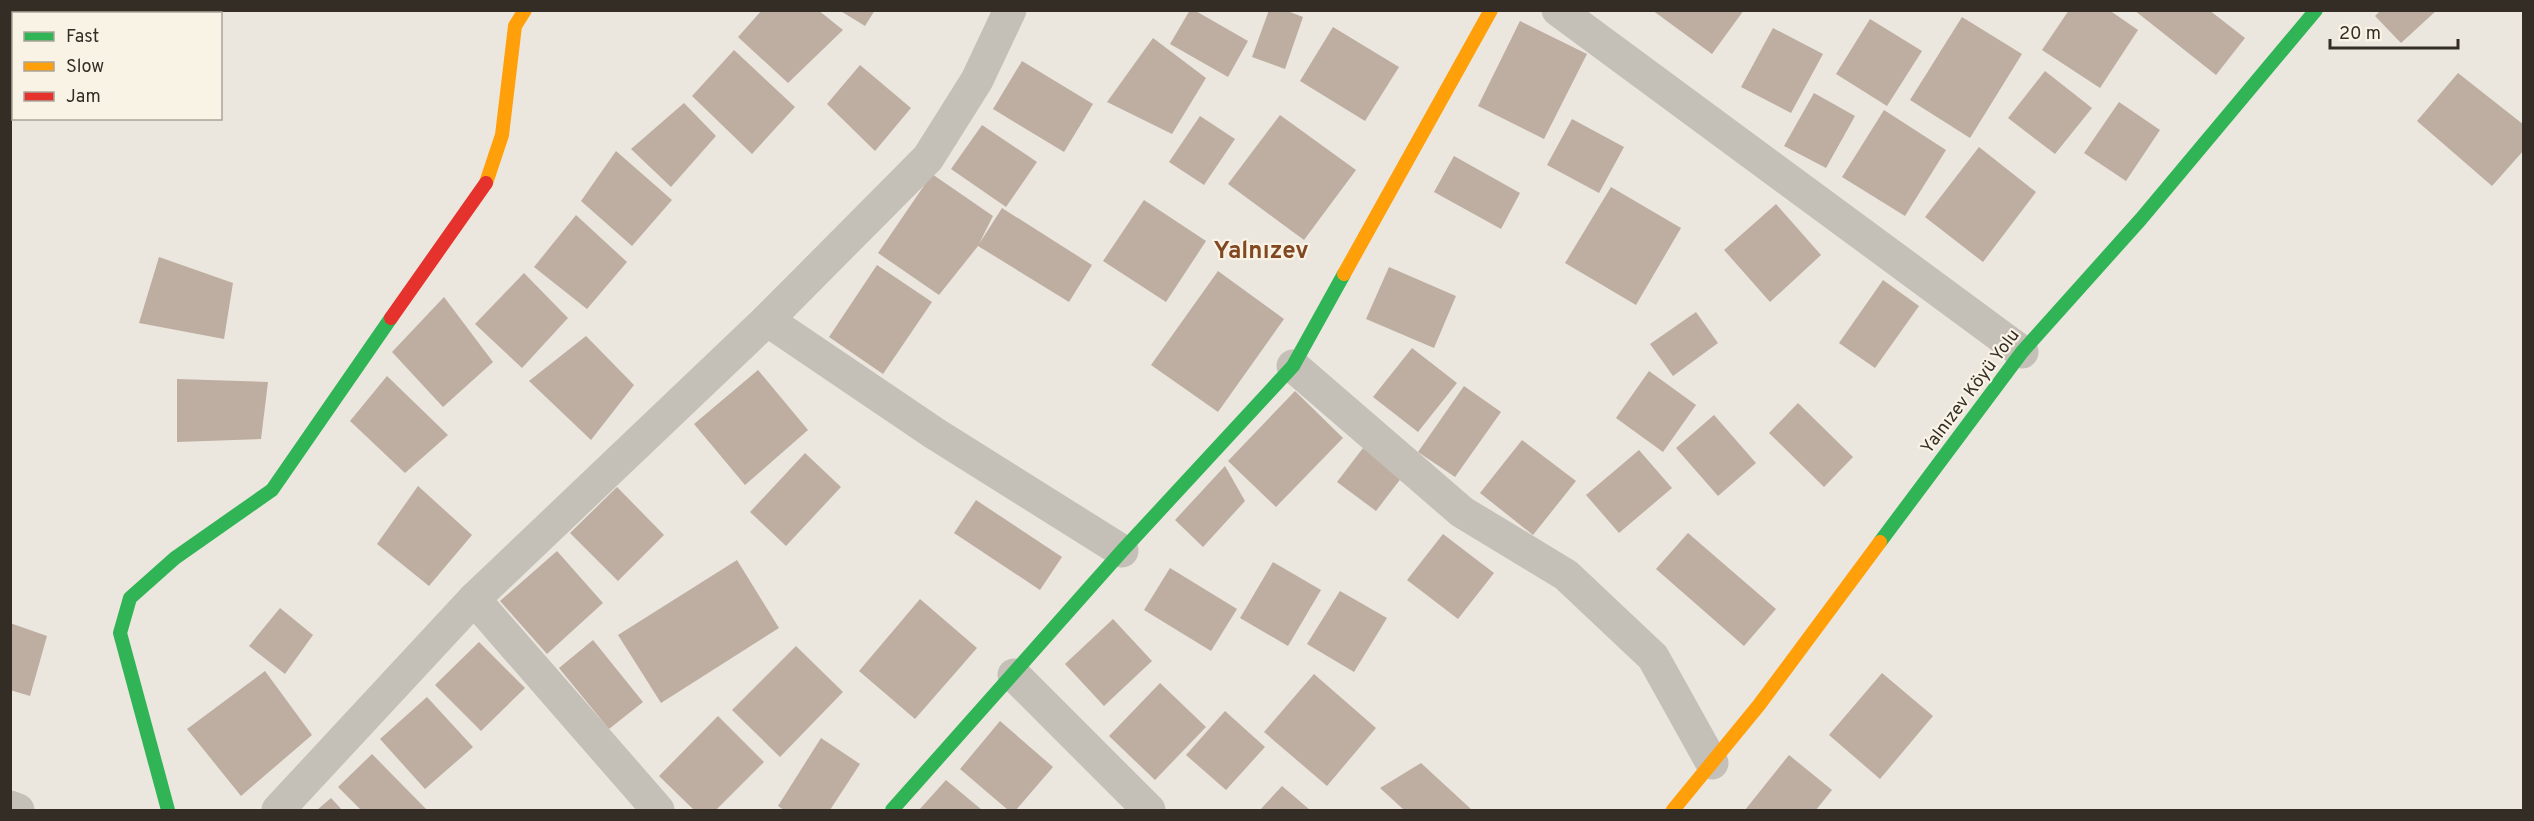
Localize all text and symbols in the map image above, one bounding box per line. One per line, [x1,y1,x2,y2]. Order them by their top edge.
legend [12,12,222,120]
scale bar [2330,12,2458,50]
text: 20 m [2339,23,2381,46]
text: Fast [66,26,99,49]
text: Slow [66,56,104,79]
text: Jam [66,86,101,109]
district label: Yalnızev [1213,237,1309,267]
street label: Yalnızev Köyü Yolu [1917,325,2025,459]

